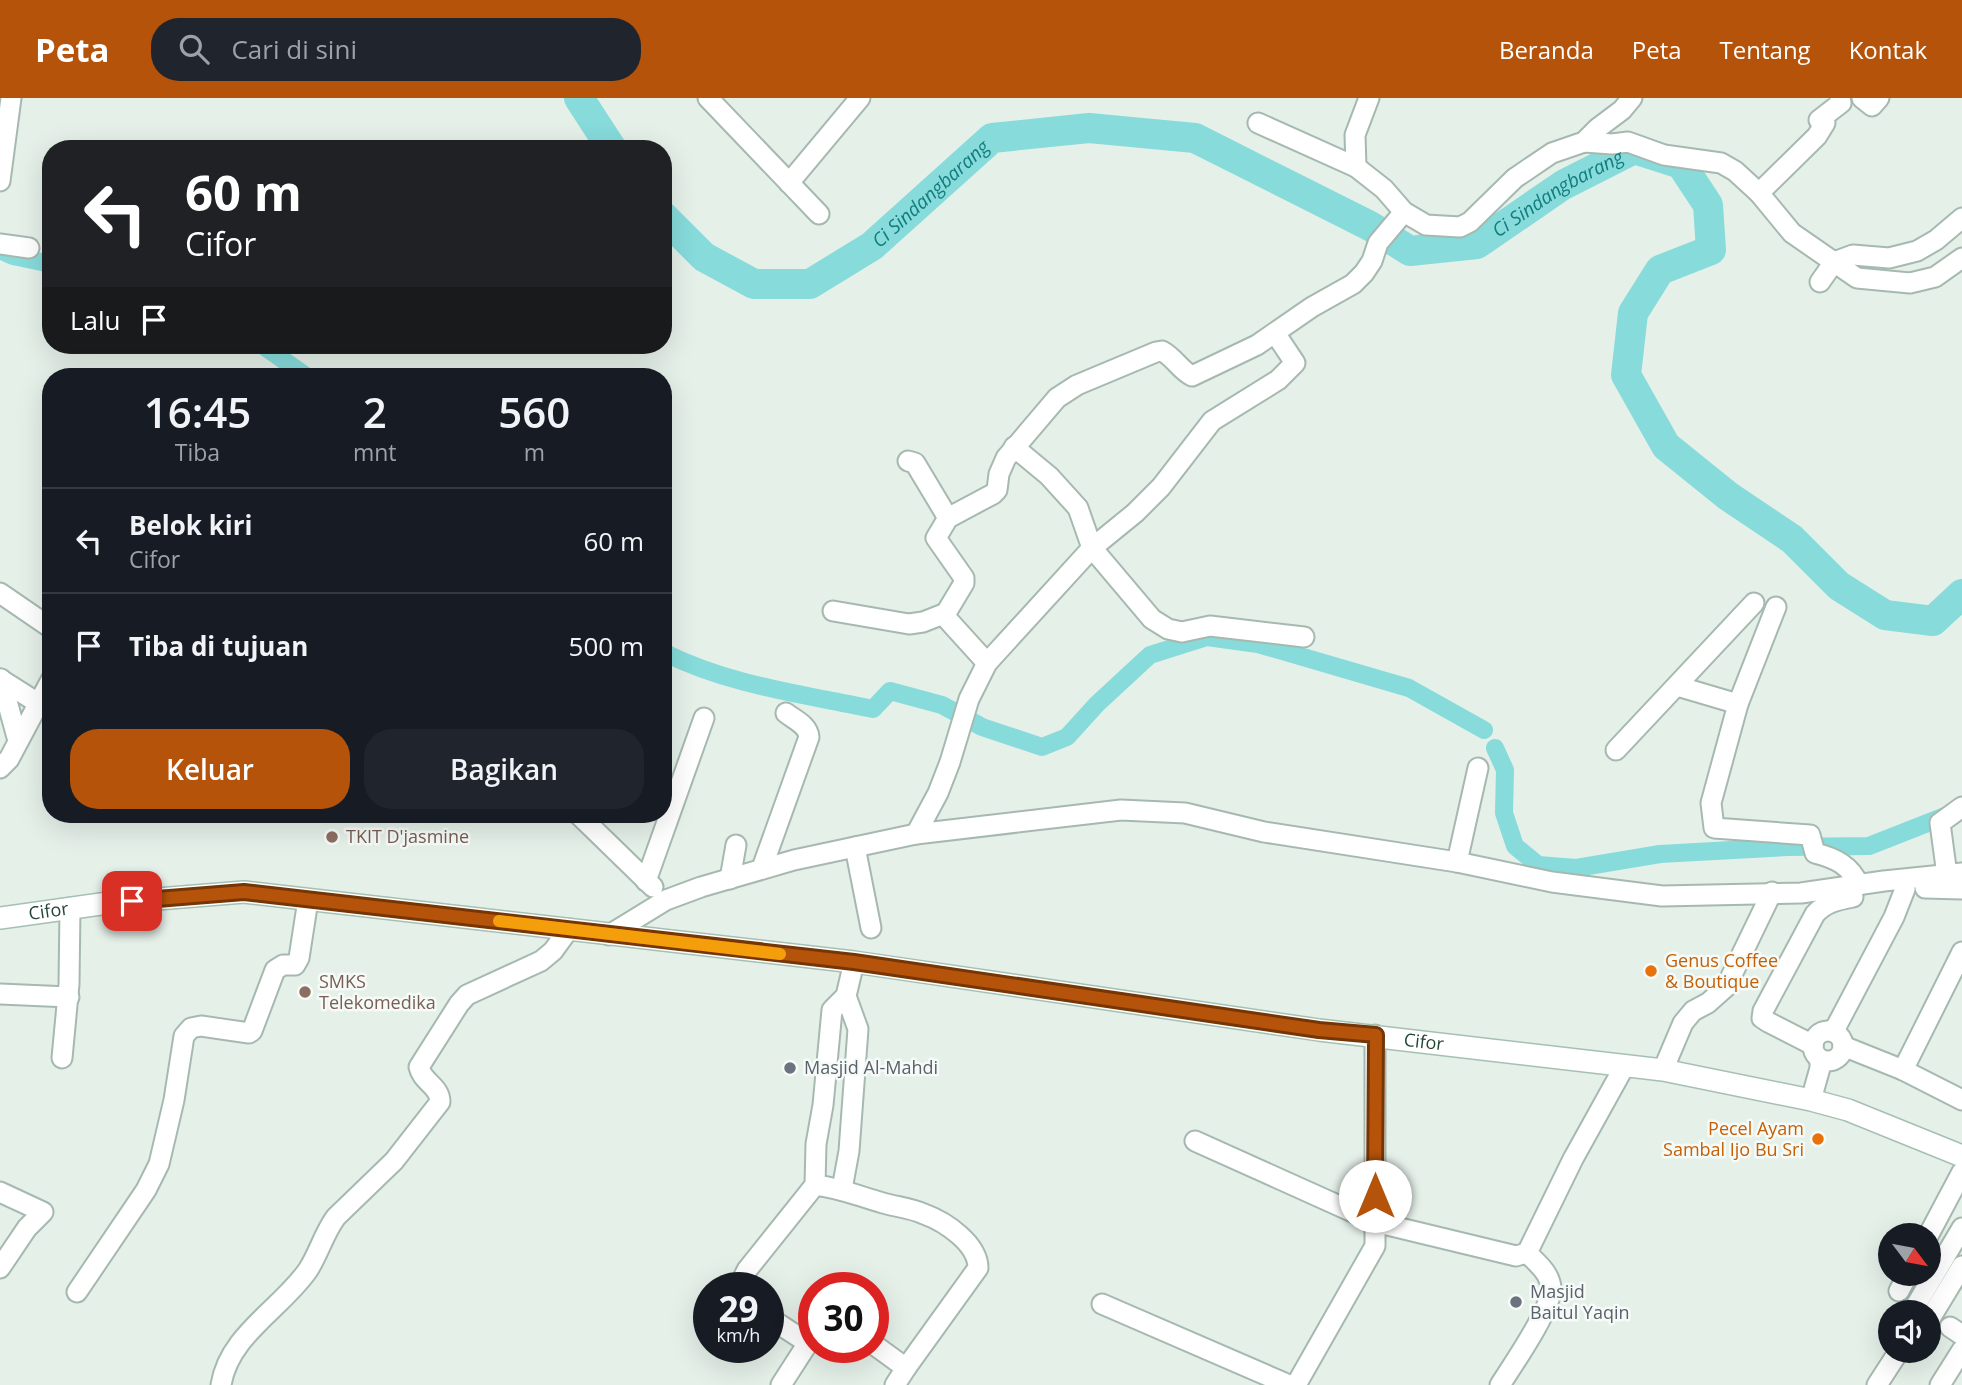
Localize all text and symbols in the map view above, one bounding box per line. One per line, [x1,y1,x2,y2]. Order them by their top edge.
search box [151,18,641,81]
text: Peta [35,27,109,72]
icon: search [175,30,213,68]
text: Cari di sini [231,31,357,67]
text: Beranda [1499,33,1594,66]
text: Peta [1632,33,1682,66]
text: Tentang [1720,33,1811,66]
text: Kontak [1849,33,1927,66]
water label: Ci Sindangbarang [866,133,995,253]
water label: Ci Sindangbarang [1487,143,1629,243]
text: 60 m [185,159,302,225]
icon: left [70,168,161,259]
text: Cifor [185,222,256,265]
icon: arrive [135,301,173,339]
text: Lalu [70,302,121,338]
text: 16:45 [144,383,251,440]
text: 2 [363,383,387,440]
text: 560 [498,383,570,440]
text: Tiba [175,436,220,468]
text: mnt [353,436,397,468]
text: m [524,436,545,468]
text: Belok kiri [129,507,253,543]
icon: left [70,522,108,560]
text: 60 m [583,523,644,559]
text: Cifor [129,543,180,575]
icon: arrive [70,627,108,665]
text: Tiba di tujuan [129,628,308,664]
text: 500 m [569,628,644,664]
button: Keluar [70,729,350,809]
button: Bagikan [364,729,644,809]
place label: TKIT D'jasmine [346,824,469,848]
marker: TKIT D'jasmine [324,829,340,845]
pin [102,871,162,931]
icon: arrive [113,882,151,920]
street label: Cifor [27,896,71,925]
place label: Genus Coffee & Boutique [1665,948,1778,993]
marker: Genus Coffee & Boutique [1643,963,1659,979]
place label: SMKS Telekomedika [319,969,436,1014]
marker: SMKS Telekomedika [297,984,313,1000]
street label: Cifor [1403,1027,1446,1056]
place label: Masjid Al-Mahdi [804,1055,938,1079]
marker: Masjid Al-Mahdi [782,1060,798,1076]
place label: Pecel Ayam Sambal Ijo Bu Sri [1663,1116,1804,1161]
marker: Pecel Ayam Sambal Ijo Bu Sri [1810,1131,1826,1147]
position arrow [1338,1159,1412,1233]
north arrow [1878,1223,1941,1286]
map controls [1878,1223,1941,1363]
speed limit sign: 30 [798,1272,889,1363]
place label: Masjid Baitul Yaqin [1530,1279,1630,1324]
text: 29 [718,1285,759,1332]
marker: Masjid Baitul Yaqin [1508,1294,1524,1310]
button: sound [1878,1300,1941,1363]
text: km/h [717,1323,760,1347]

